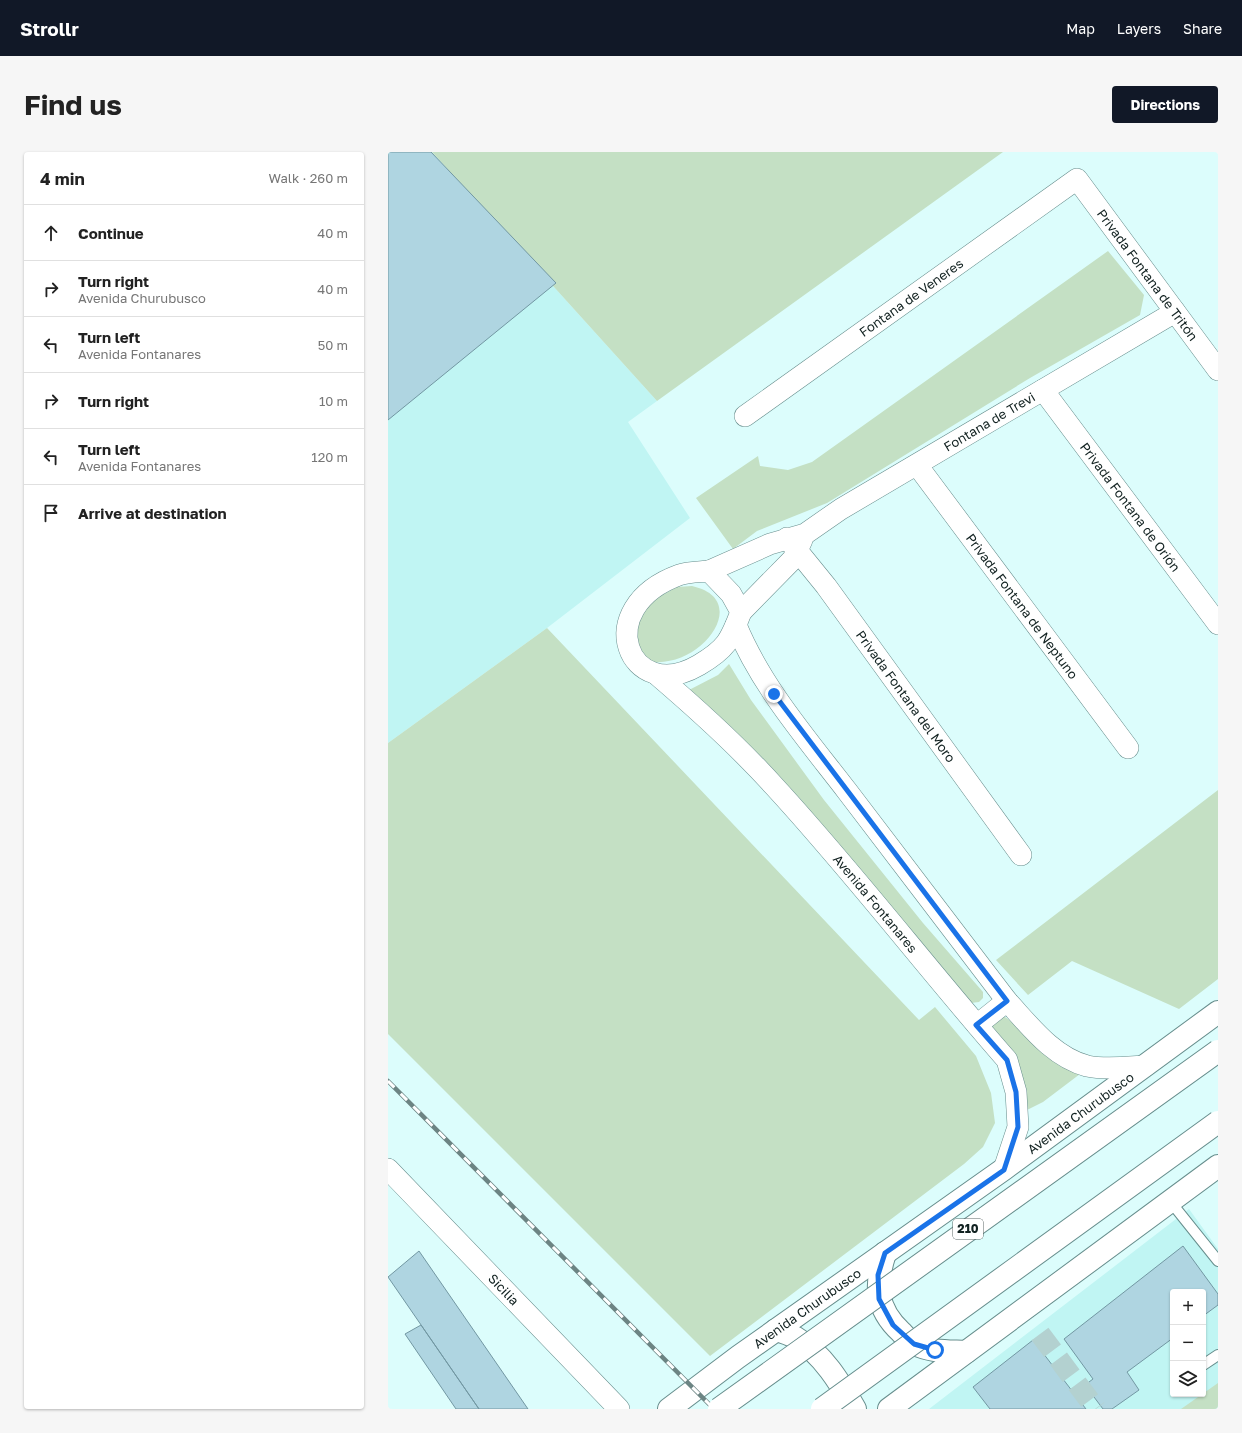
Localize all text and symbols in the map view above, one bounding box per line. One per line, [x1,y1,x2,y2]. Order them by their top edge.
text: Strollr [20,17,79,40]
text: Map [1066,20,1095,37]
text: Layers [1117,20,1161,37]
text: Share [1183,20,1222,37]
button: Directions [1112,86,1218,123]
text: Find us [24,88,122,121]
text: 4 min [40,168,85,189]
text: Walk · 260 m [269,170,348,186]
street label: Privada Fontana de Tritón [1094,206,1202,344]
icon: ahead [40,222,62,244]
text: Continue [78,224,144,242]
text: 40 m [317,225,348,241]
street label: Fontana de Veneres [856,255,966,340]
text: Turn right [78,272,149,290]
icon: right [40,278,62,300]
text: 40 m [317,281,348,297]
text: Avenida Churubusco [78,290,206,306]
text: Turn left [78,328,140,346]
icon: left [40,334,62,356]
text: 50 m [318,337,348,353]
text: Avenida Fontanares [78,346,201,362]
street label: Fontana de Trevi [941,388,1038,455]
icon: right [40,390,62,412]
text: Turn right [78,392,149,410]
text: 10 m [319,393,348,409]
street label: Privada Fontana de Orión [1077,439,1184,575]
text: Turn left [78,440,140,458]
icon: left [40,446,62,468]
text: 120 m [311,449,348,465]
text: Avenida Fontanares [78,458,201,474]
icon: arrive [40,502,62,524]
text: Arrive at destination [78,504,227,522]
street label: Privada Fontana de Neptuno [963,530,1082,682]
street label: Privada Fontana del Moro [853,627,959,766]
route end [765,685,783,703]
street label: Avenida Fontanares [830,851,921,956]
street label: Avenida Churubusco [1024,1068,1137,1157]
road number: 210 [953,1219,983,1239]
street label: Avenida Churubusco [750,1265,864,1352]
street label: Sicilia [485,1270,523,1308]
map controls [1170,1289,1206,1397]
button: + [1170,1289,1206,1325]
button: − [1170,1325,1206,1361]
route start [926,1341,944,1359]
button: layers [1170,1361,1206,1397]

